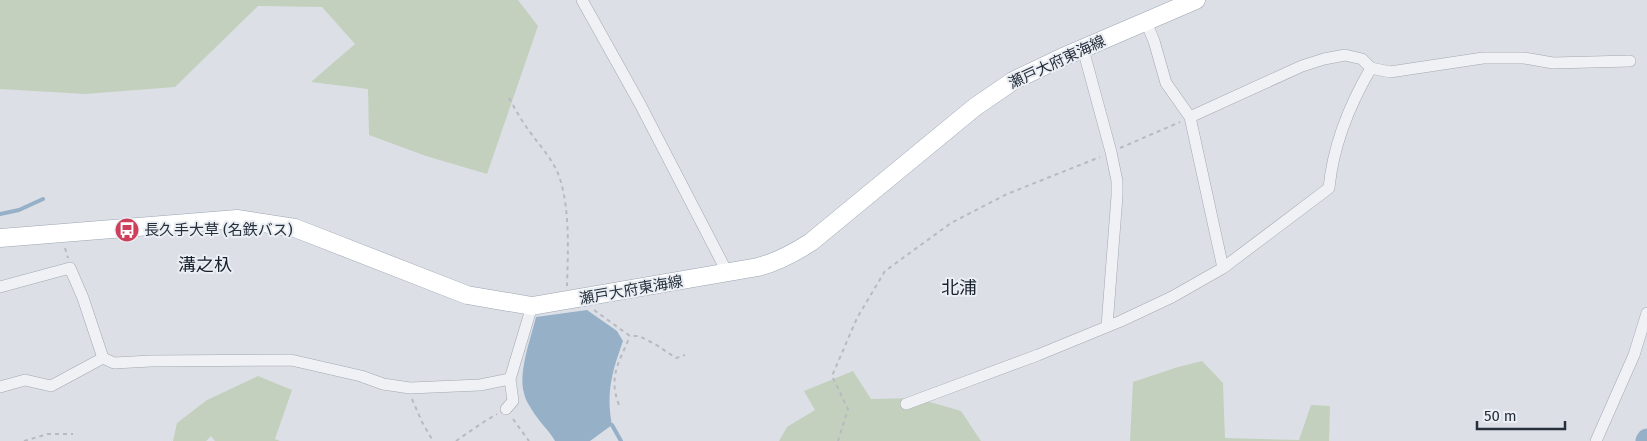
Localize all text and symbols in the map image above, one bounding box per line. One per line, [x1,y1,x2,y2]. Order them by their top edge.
street label: 瀬戸大府東海線 [1006,32,1108,92]
bus stop icon: 長久手大草 (名鉄バス) [114,217,140,243]
place label: 長久手大草 (名鉄バス) [144,221,293,239]
district label: 溝之杁 [178,254,232,276]
street label: 瀬戸大府東海線 [578,272,684,308]
district label: 北浦 [941,277,977,299]
scale bar [1477,398,1564,430]
text: 50 m [1484,407,1517,425]

